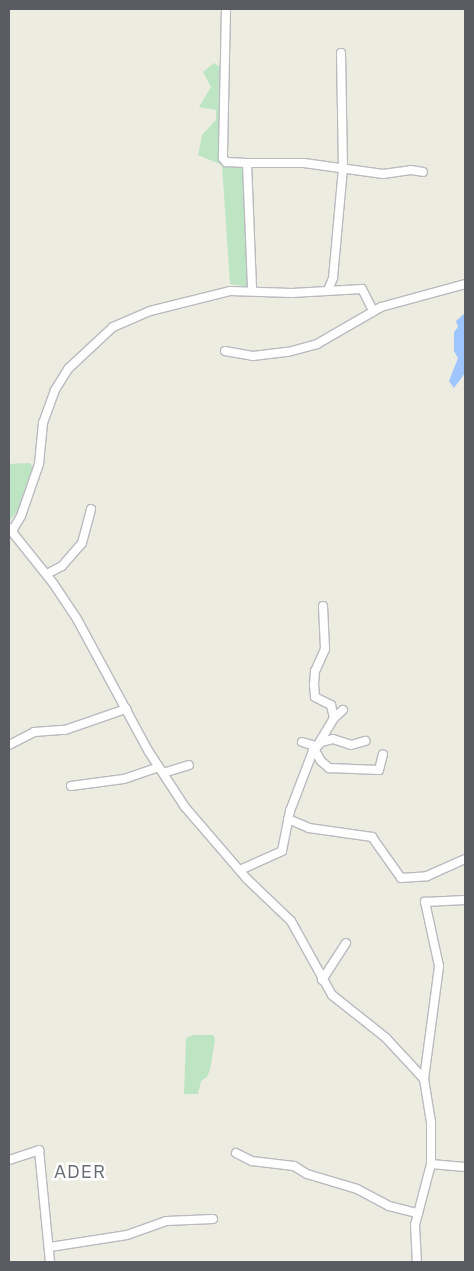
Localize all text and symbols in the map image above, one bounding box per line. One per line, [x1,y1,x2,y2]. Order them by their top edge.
district label: ADER [53,1161,107,1183]

